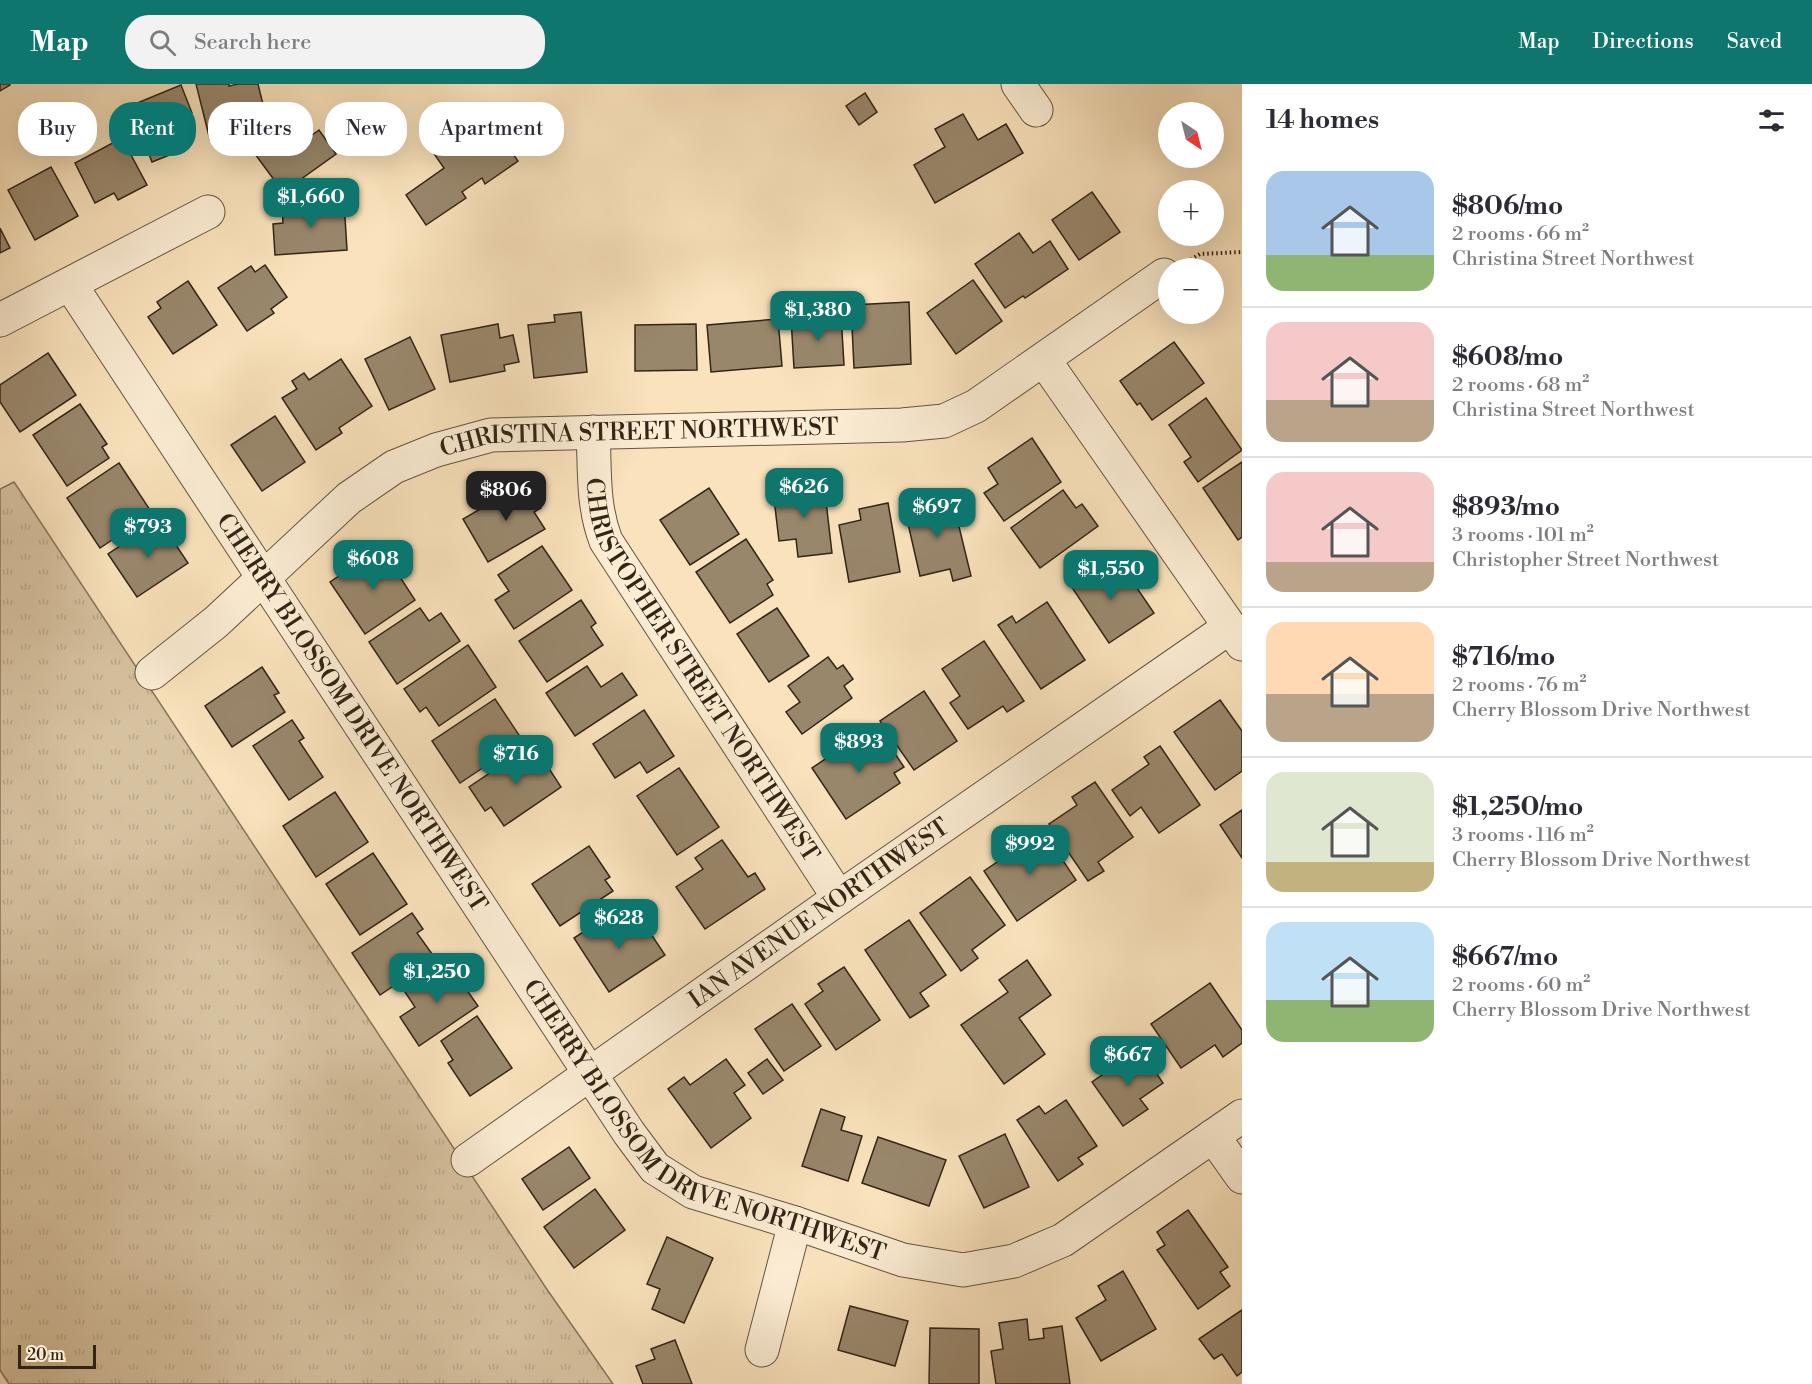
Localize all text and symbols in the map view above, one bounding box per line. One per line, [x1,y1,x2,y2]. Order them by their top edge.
search box [125,15,545,69]
text: Map [30,25,89,60]
icon: search [146,26,179,59]
text: Search here [194,29,311,56]
text: Map [1518,29,1560,55]
text: Directions [1593,29,1694,55]
text: Saved [1727,29,1782,55]
chip: Buy [18,102,97,156]
chip: Rent [109,102,196,156]
chip: Filters [208,102,313,156]
chip: New [325,102,407,156]
chip: Apartment [419,102,564,156]
north arrow [1158,102,1224,168]
map controls [1158,102,1224,324]
text: 14 homes [1266,104,1379,136]
icon: filters [1755,104,1788,137]
pin: $1,660 [262,178,360,229]
button: + [1158,180,1224,246]
text: $1,660 [277,185,345,210]
text: $806/mo [1452,190,1563,222]
icon: home [1314,195,1386,267]
text: 2 rooms · 66 m² [1452,222,1589,247]
text: Christina Street Northwest [1452,247,1694,272]
button: − [1158,258,1224,324]
pin: $1,380 [769,291,867,342]
text: $1,380 [784,298,852,323]
text: $608/mo [1452,341,1563,373]
icon: home [1314,346,1386,418]
text: 2 rooms · 68 m² [1452,373,1589,398]
text: Christina Street Northwest [1452,398,1694,423]
street label: CHRISTINA STREET NORTHWEST [436,413,839,464]
pin: $626 [768,468,840,519]
pin: $806 [470,471,542,522]
text: $626 [779,475,829,500]
street label: CHRISTOPHER STREET NORTHWEST [578,477,825,868]
text: $806 [480,478,532,503]
pin: $697 [901,488,973,539]
text: $893/mo [1452,491,1560,523]
text: $697 [913,495,961,520]
icon: home [1314,496,1386,568]
pin: $793 [112,508,184,559]
street label: CHERRY BLOSSOM DRIVE NORTHWEST [209,508,493,918]
text: $793 [124,515,172,540]
text: 3 rooms · 101 m² [1452,523,1594,548]
pin: $608 [337,540,409,591]
text: $608 [347,547,399,572]
text: Christopher Street Northwest [1452,548,1719,573]
pin: $1,550 [1062,550,1160,601]
text: $1,550 [1077,557,1145,582]
text: $716/mo [1452,641,1555,673]
icon: home [1314,646,1386,718]
text: 2 rooms · 76 m² [1452,673,1586,698]
text: Cherry Blossom Drive Northwest [1452,698,1751,723]
pin: $893 [823,723,895,774]
text: $893 [834,730,884,755]
pin: $716 [480,735,552,786]
text: $716 [493,742,539,767]
text: $1,250/mo [1452,791,1583,823]
icon: home [1314,796,1386,868]
street label: IAN AVENUE NORTHWEST [683,812,955,1015]
text: 3 rooms · 116 m² [1452,823,1594,848]
pin: $992 [994,825,1066,876]
text: $992 [1005,832,1055,857]
text: Cherry Blossom Drive Northwest [1452,848,1751,873]
pin: $628 [583,899,655,950]
text: $628 [594,906,644,931]
text: $667/mo [1452,941,1558,973]
icon: home [1314,946,1386,1018]
pin: $1,250 [388,953,486,1004]
text: $1,250 [403,960,471,985]
text: 2 rooms · 60 m² [1452,973,1590,998]
street label: CHERRY BLOSSOM DRIVE NORTHWEST [516,974,889,1269]
text: Cherry Blossom Drive Northwest [1452,998,1751,1023]
pin: $667 [1092,1036,1164,1087]
text: $667 [1104,1043,1152,1068]
scale bar [18,1342,96,1370]
text: 20 m [27,1345,64,1365]

